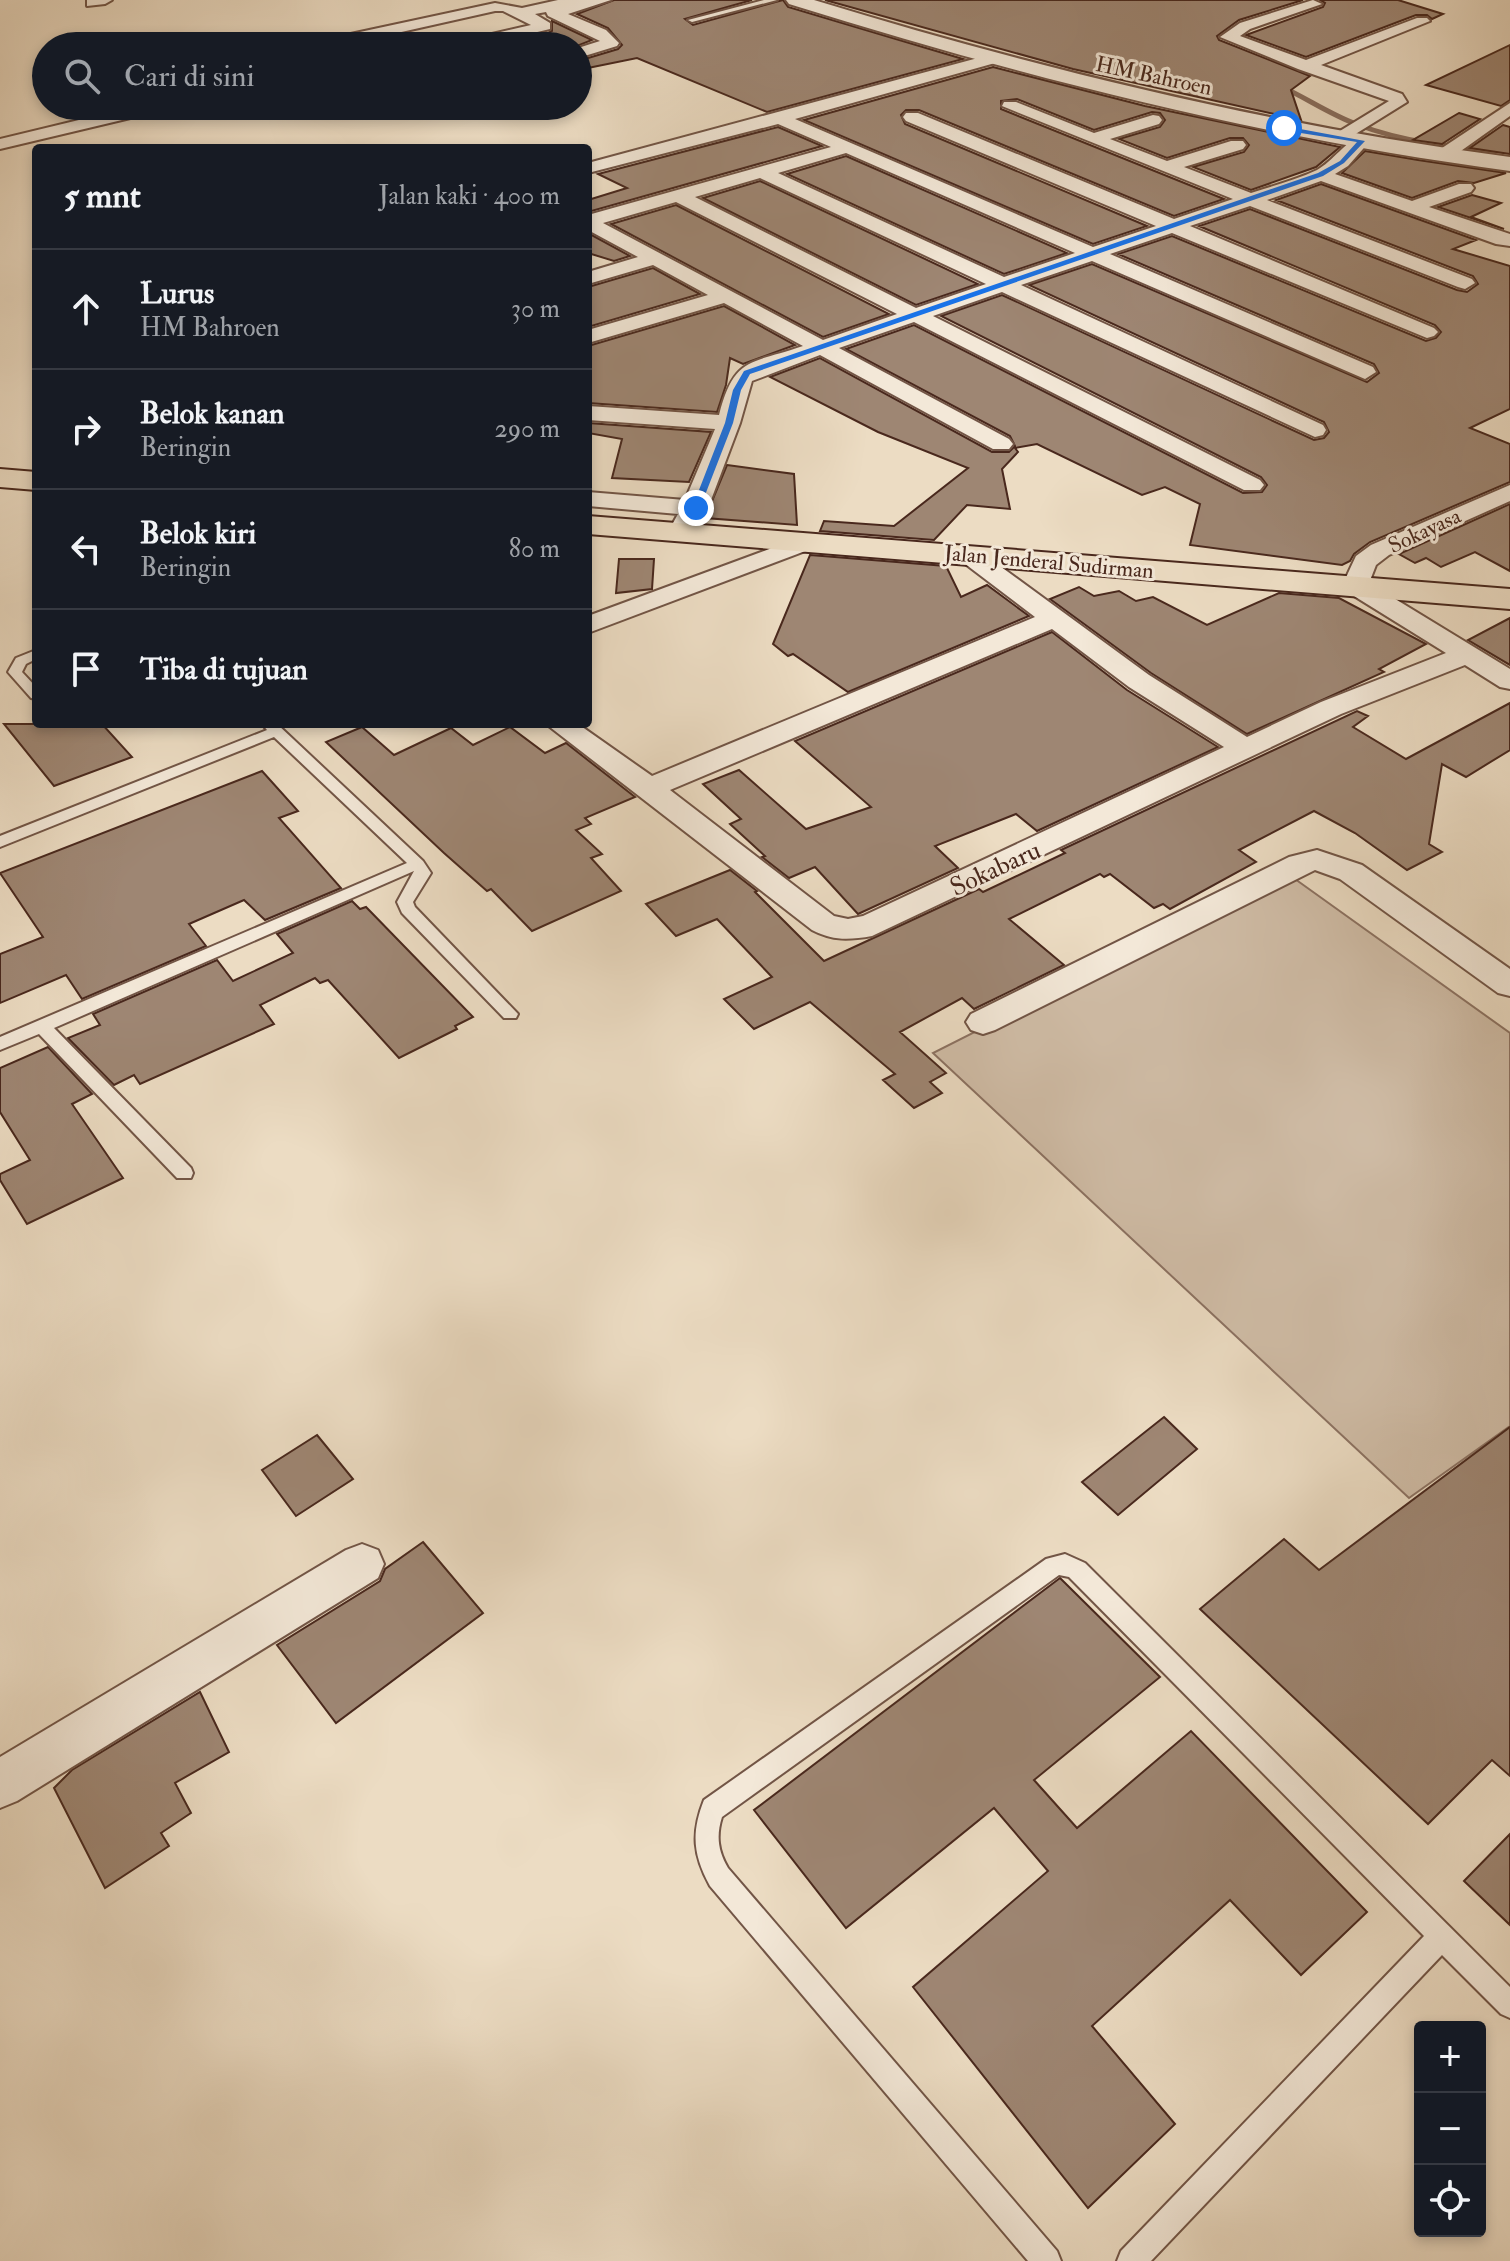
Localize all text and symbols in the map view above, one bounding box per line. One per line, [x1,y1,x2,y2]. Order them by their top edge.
search box [32,32,592,120]
street label: HM Bahroen [1093,50,1215,102]
icon: search [60,54,104,98]
text: Cari di sini [124,58,254,95]
route start [1266,110,1302,146]
text: 5 mnt [64,175,141,218]
text: Jalan kaki · 400 m [378,180,560,212]
text: Lurus [140,275,214,312]
icon: ahead [64,287,108,331]
text: 30 m [511,293,560,325]
text: HM Bahroen [140,312,280,344]
text: Belok kanan [140,395,284,432]
icon: right [64,407,108,451]
text: 290 m [495,413,560,445]
text: Beringin [140,432,231,464]
route end [678,490,714,526]
street label: Sokayasa [1384,502,1466,560]
text: Belok kiri [140,515,256,552]
icon: left [64,527,108,571]
text: 80 m [509,533,560,565]
street label: Jalan Jenderal Sudirman [942,539,1155,585]
text: Beringin [140,552,231,584]
icon: arrive [64,647,108,691]
text: Tiba di tujuan [140,651,308,688]
street label: Sokabaru [945,834,1046,904]
map controls [1414,2021,1486,2237]
button: + [1414,2021,1486,2093]
button: − [1414,2093,1486,2165]
button: locate [1414,2165,1486,2237]

